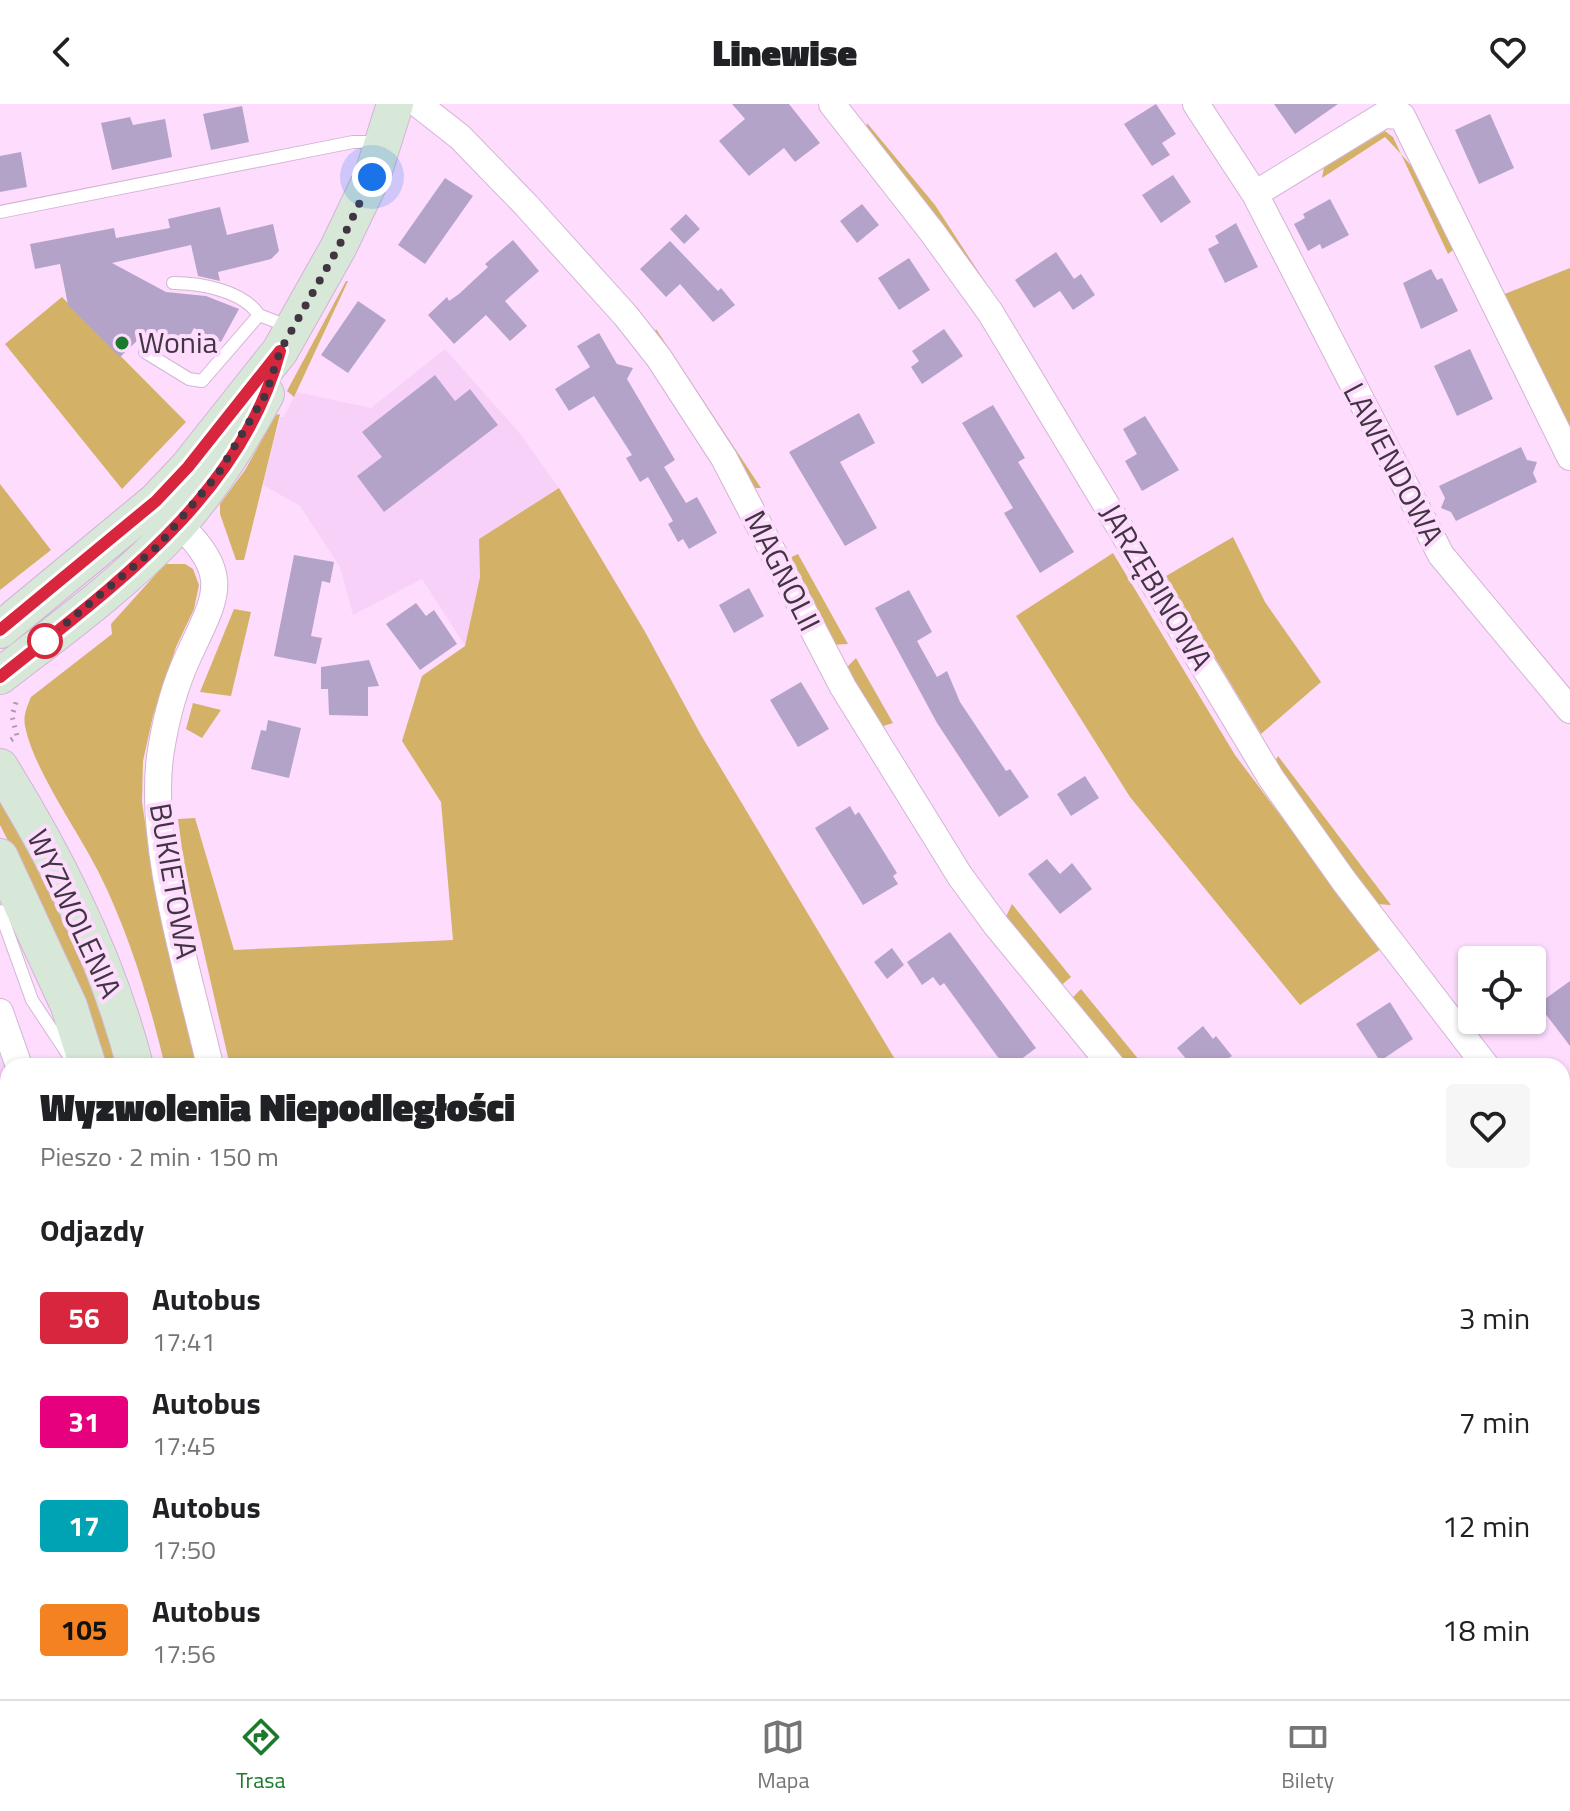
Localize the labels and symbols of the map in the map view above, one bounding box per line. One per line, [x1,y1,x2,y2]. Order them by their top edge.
your location [352,157,392,197]
place label: Wonia [138,319,218,365]
marker: Wonia [113,334,131,352]
street label: LAWENDOWA [1332,374,1456,553]
street label: JARZĘBINOWA [1089,494,1225,679]
street label: MAGNOLII [733,502,833,639]
unlabelled marker [28,624,62,658]
street label: BUKIETOWA [138,799,210,963]
street label: WYZWOLENIA [16,822,134,1006]

